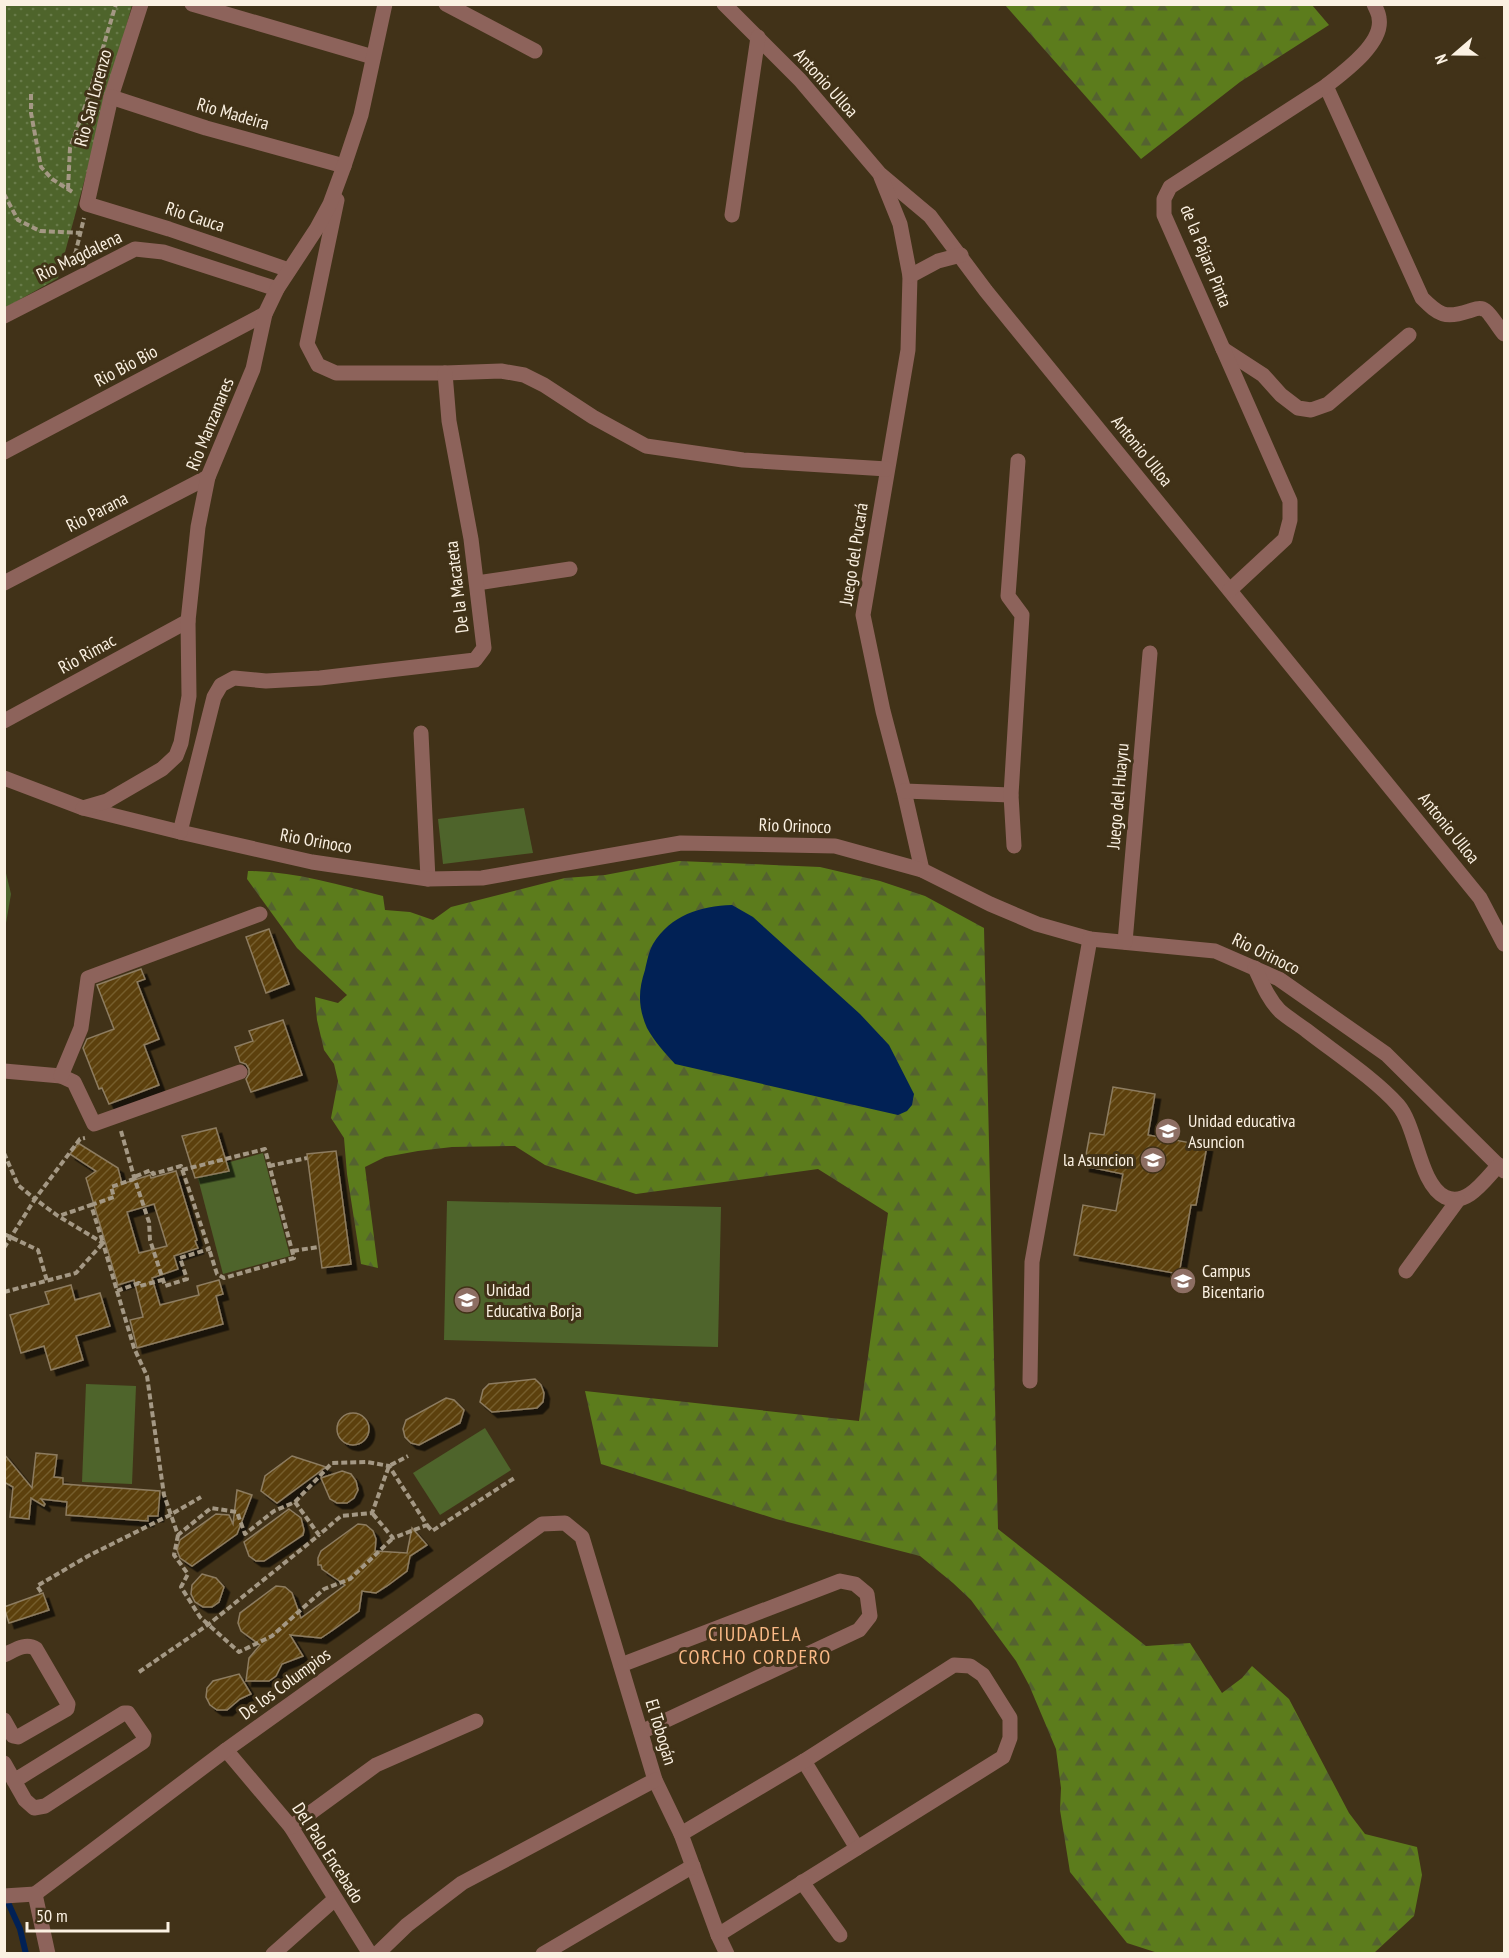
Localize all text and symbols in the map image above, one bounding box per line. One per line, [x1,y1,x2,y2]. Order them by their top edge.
north arrow [1425,24,1485,84]
street label: Antonio Ulloa [789,43,863,122]
street label: Rio San Lorenzo [69,47,117,149]
text: N [1430,52,1452,67]
street label: Rio Madeira [194,92,272,135]
street label: Rio Cauca [163,196,228,237]
street label: de la Pájara Pinta [1175,201,1237,311]
street label: Rio Magdalena [32,225,125,286]
street label: Rio Bio Bio [90,339,161,392]
street label: Rio Manzanares [181,374,239,474]
street label: Antonio Ulloa [1107,410,1178,491]
street label: Rio Parana [62,486,131,537]
street label: Juego del Pucará [834,501,873,608]
street label: De la Macateta [439,540,474,634]
street label: Rio Rimac [54,628,120,679]
street label: Juego del Huayru [1101,742,1134,851]
street label: Antonio Ulloa [1414,787,1485,868]
street label: Rio Orinoco [758,813,832,838]
street label: Rio Orinoco [278,823,354,858]
street label: Rio Orinoco [1229,927,1304,980]
place label: Unidad educativa Asuncion [1188,1109,1295,1153]
school or university icon: Unidad educativa Asuncion [1153,1116,1183,1146]
school or university icon: la Asuncion [1138,1145,1168,1175]
place label: la Asuncion [1063,1148,1134,1171]
place label: Campus Bicentario [1202,1259,1265,1303]
school or university icon: Campus Bicentario [1168,1266,1198,1296]
place label: Unidad Educativa Borja [486,1278,582,1322]
school or university icon: Unidad Educativa Borja [452,1285,482,1315]
district label: CIUDADELA CORCHO CORDERO [678,1621,832,1670]
street label: De los Columpios [234,1643,335,1724]
street label: El Tobogán [641,1696,682,1768]
street label: Del Palo Encebado [287,1798,370,1908]
scale bar [27,1895,168,1933]
text: 50 m [36,1904,68,1927]

